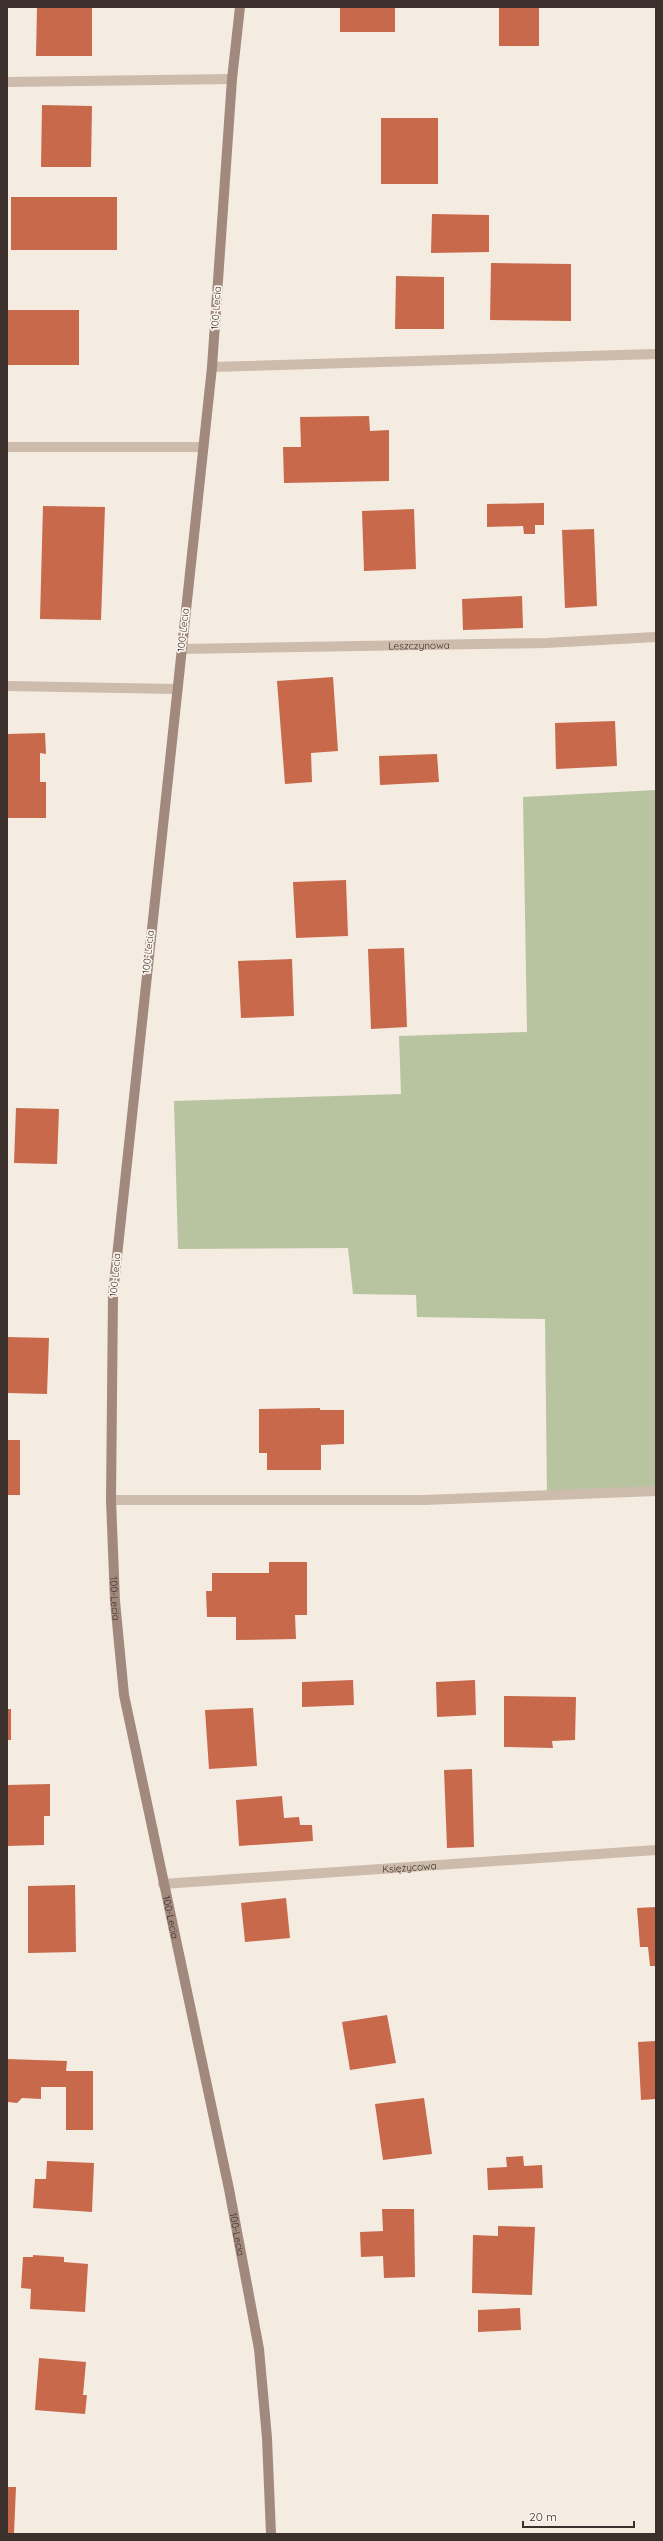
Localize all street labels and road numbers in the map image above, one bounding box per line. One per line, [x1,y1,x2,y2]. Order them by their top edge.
street label: 100-Lecia [208,286,224,330]
street label: 100-Lecia [174,608,192,652]
street label: Leszczynowa [388,638,450,652]
street label: 100-Lecia [139,930,157,974]
street label: 100-Lecia [107,1253,123,1297]
street label: 100-Lecia [108,1576,123,1621]
street label: Księżycowa [382,1859,437,1875]
street label: 100-Lecia [160,1894,182,1940]
street label: 100-Lecia [227,2211,248,2257]

